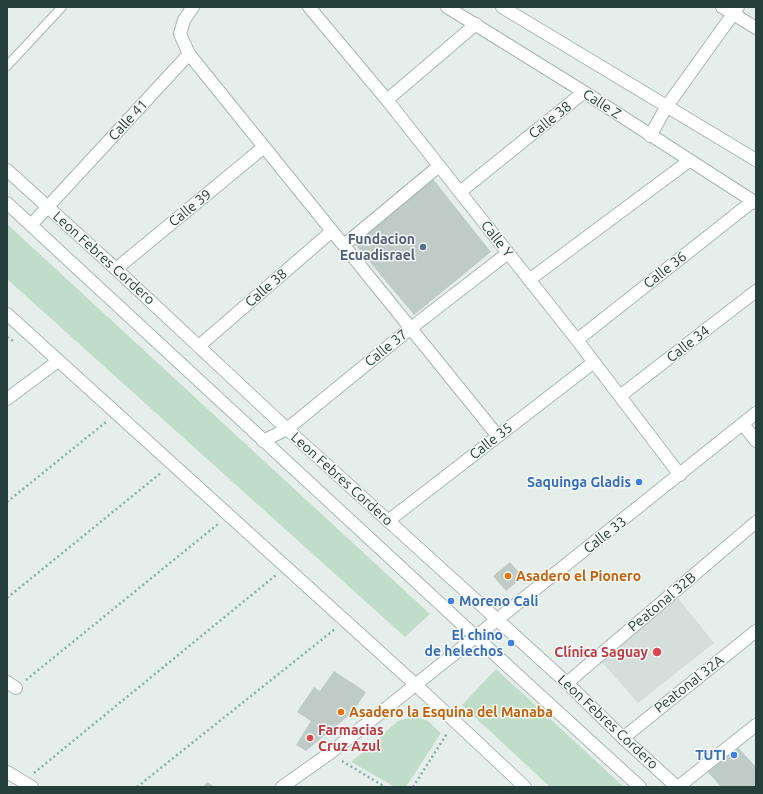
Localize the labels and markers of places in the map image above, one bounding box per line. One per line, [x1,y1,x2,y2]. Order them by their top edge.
place label: Fundacion Ecuadisrael [340,231,415,264]
marker: Fundacion Ecuadisrael [418,242,428,252]
place label: Saquinga Gladis [527,474,631,490]
marker: Saquinga Gladis [634,477,644,487]
place label: Asadero el Pionero [516,568,641,584]
marker: Asadero el Pionero [503,571,513,581]
place label: Moreno Cali [459,593,538,609]
marker: Moreno Cali [446,596,456,606]
place label: El chino de helechos [425,627,503,660]
marker: El chino de helechos [506,638,516,648]
place label: Clínica Saguay [554,644,648,660]
marker: Clínica Saguay [651,646,663,658]
place label: Asadero la Esquina del Manaba [349,704,553,720]
marker: Asadero la Esquina del Manaba [336,707,346,717]
place label: Farmacias Cruz Azul [318,722,383,754]
marker: Farmacias Cruz Azul [305,733,315,743]
place label: TUTI [695,747,726,763]
marker: TUTI [729,750,739,760]

